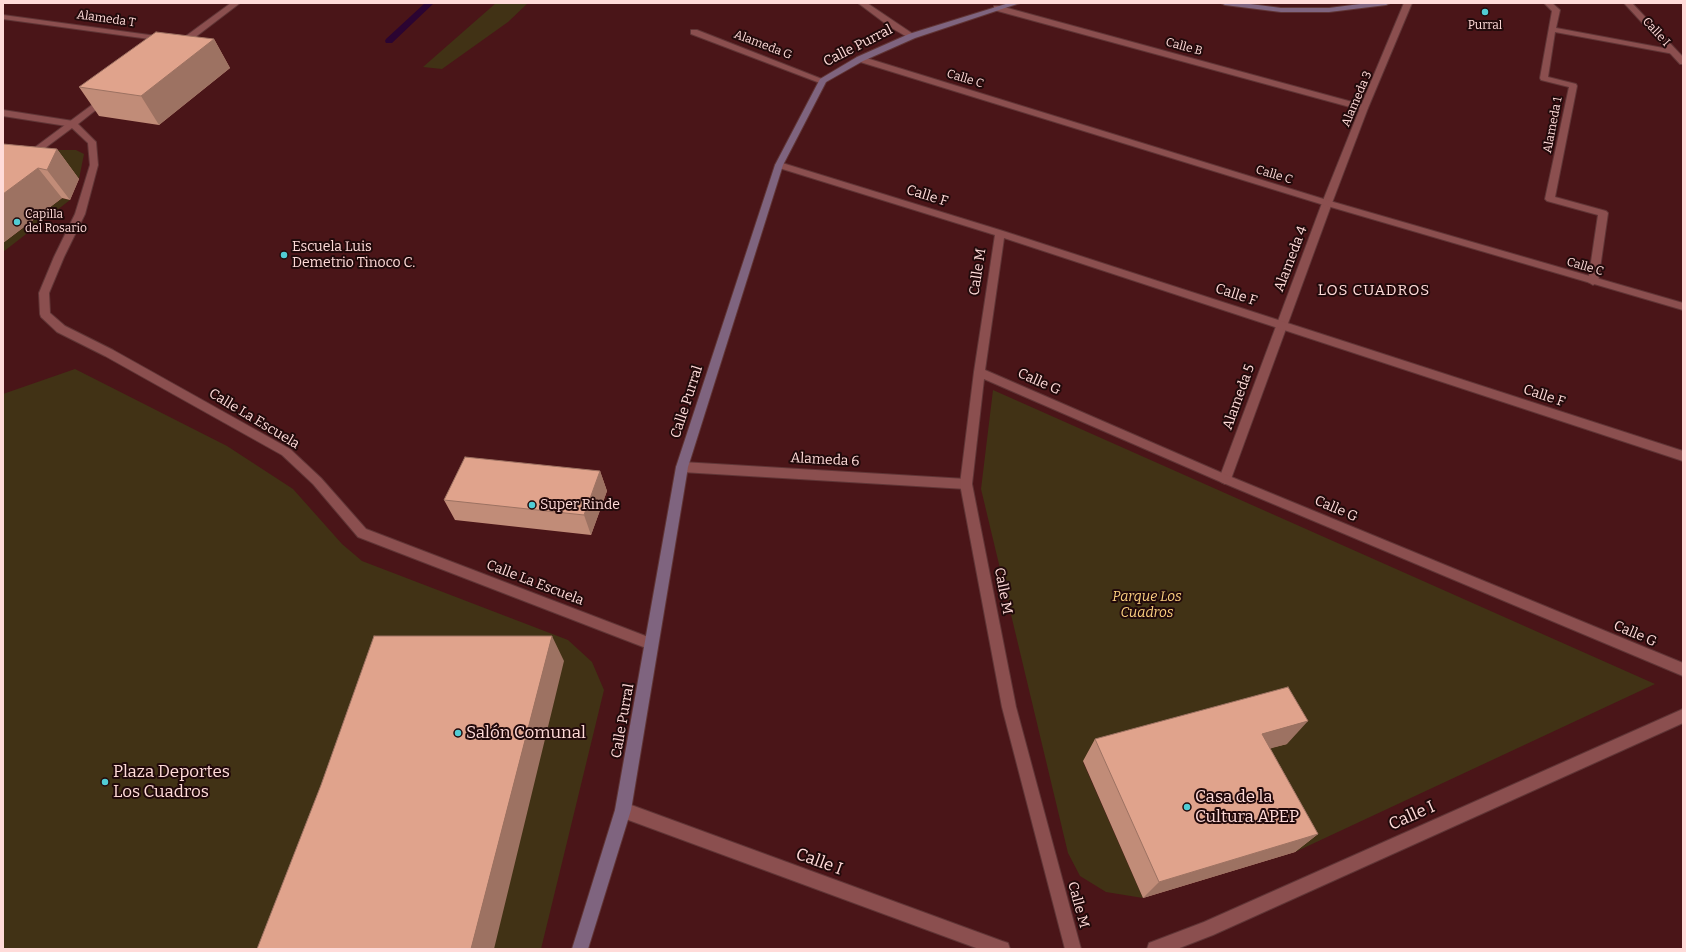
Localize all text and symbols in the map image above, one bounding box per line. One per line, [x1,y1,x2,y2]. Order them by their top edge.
marker: Purral [1480,7,1490,17]
street label: Alameda T [76,8,136,30]
street label: Calle I [1639,15,1673,49]
place label: Purral [1468,19,1502,33]
street label: Calle Purral [821,21,895,71]
street label: Alameda G [732,27,794,63]
street label: Calle B [1164,35,1204,59]
street label: Calle C [945,67,985,91]
street label: Alameda 3 [1339,69,1375,129]
street label: Alameda 1 [1540,96,1566,154]
street label: Calle C [1254,163,1294,187]
street label: Calle F [904,182,950,210]
place label: Capilla del Rosario [25,208,87,236]
marker: Capilla del Rosario [12,217,22,227]
street label: Alameda 4 [1271,224,1311,294]
place label: Escuela Luis Demetrio Tinoco C. [292,239,415,272]
street label: Calle M [966,247,990,297]
marker: Escuela Luis Demetrio Tinoco C. [279,250,289,260]
street label: Calle C [1565,255,1605,279]
street label: Calle F [1213,280,1259,310]
district label: LOS CUADROS [1318,282,1430,300]
street label: Alameda 5 [1219,362,1259,432]
street label: Calle Purral [667,364,707,440]
street label: Calle G [1015,365,1063,399]
street label: Calle F [1521,381,1567,411]
street label: Calle La Escuela [206,385,302,453]
street label: Alameda 6 [790,450,860,470]
street label: Calle G [1312,492,1360,526]
place label: Super Rinde [540,497,620,513]
marker: Super Rinde [527,500,537,510]
street label: Calle La Escuela [484,557,586,609]
street label: Calle M [990,566,1016,616]
park label: Parque Los Cuadros [1112,589,1182,622]
street label: Calle G [1611,617,1659,651]
street label: Calle Purral [608,683,638,759]
place label: Salón Comunal [466,723,586,743]
marker: Salón Comunal [453,728,463,738]
place label: Plaza Deportes Los Cuadros [113,762,230,802]
marker: Plaza Deportes Los Cuadros [100,777,110,787]
place label: Casa de la Cultura APEP [1195,787,1299,827]
street label: Calle I [1386,797,1438,835]
marker: Casa de la Cultura APEP [1182,802,1192,812]
street label: Calle I [793,844,845,880]
street label: Calle M [1064,880,1092,930]

